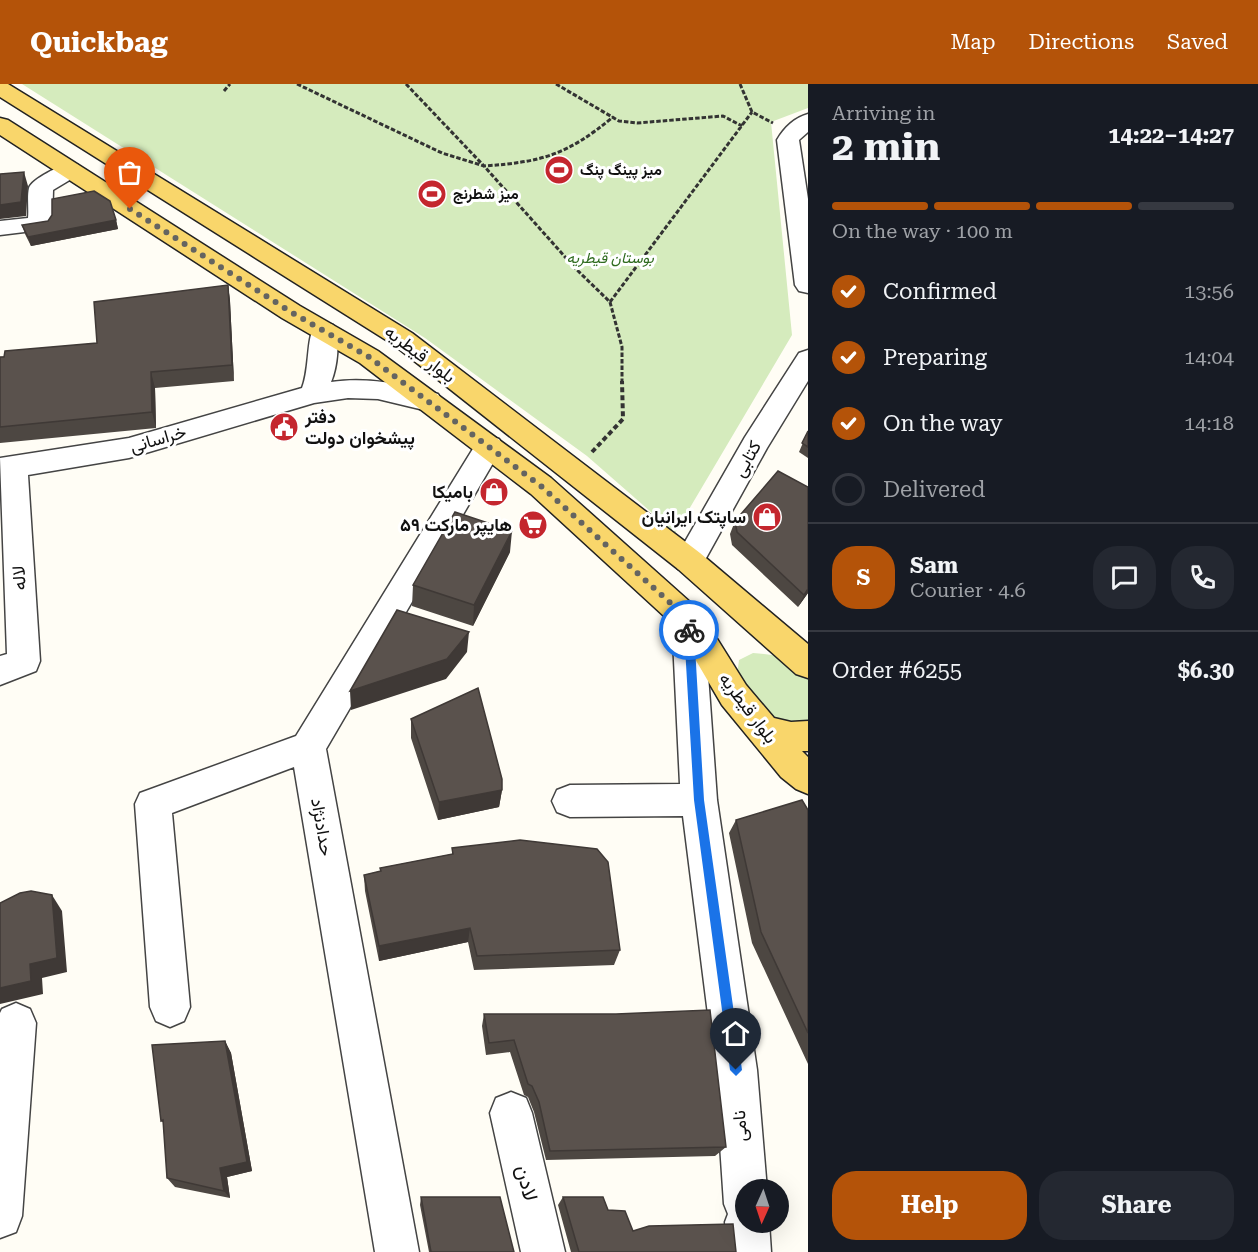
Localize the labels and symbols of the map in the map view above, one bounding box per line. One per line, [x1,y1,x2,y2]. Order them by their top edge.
pin [104,147,155,209]
sports icon: میز پینگ پنگ [543,154,575,186]
place label: میز پینگ پنگ [580,161,662,180]
sports icon: میز شطرنج [416,178,448,210]
place label: میز شطرنج [453,185,519,204]
park label: بوستان قیطریه [566,249,654,267]
street label: بلوار قیطریه [380,320,460,388]
place label: دفتر پیشخوان دولت [304,406,415,450]
public building icon: دفتر پیشخوان دولت [268,411,300,443]
street label: خراسانی [127,420,189,458]
street label: کتابی [728,437,766,481]
shop icon: بامیکا [478,476,510,508]
place label: بامیکا [432,481,473,503]
shop icon: ساپتک ایرانیان [751,501,783,533]
place label: ساپتک ایرانیان [641,506,746,529]
supermarket icon: هایپر مارکت ۵۹ [517,509,549,541]
place label: هایپر مارکت ۵۹ [400,514,512,537]
street label: لاله [7,565,30,591]
courier [659,600,719,660]
street label: بلوار قیطریه [714,668,782,748]
street label: حدادنژاد [306,796,338,858]
pin [710,1008,761,1070]
street label: نامی [728,1110,752,1142]
street label: لادن [511,1163,543,1203]
north arrow [735,1179,789,1233]

